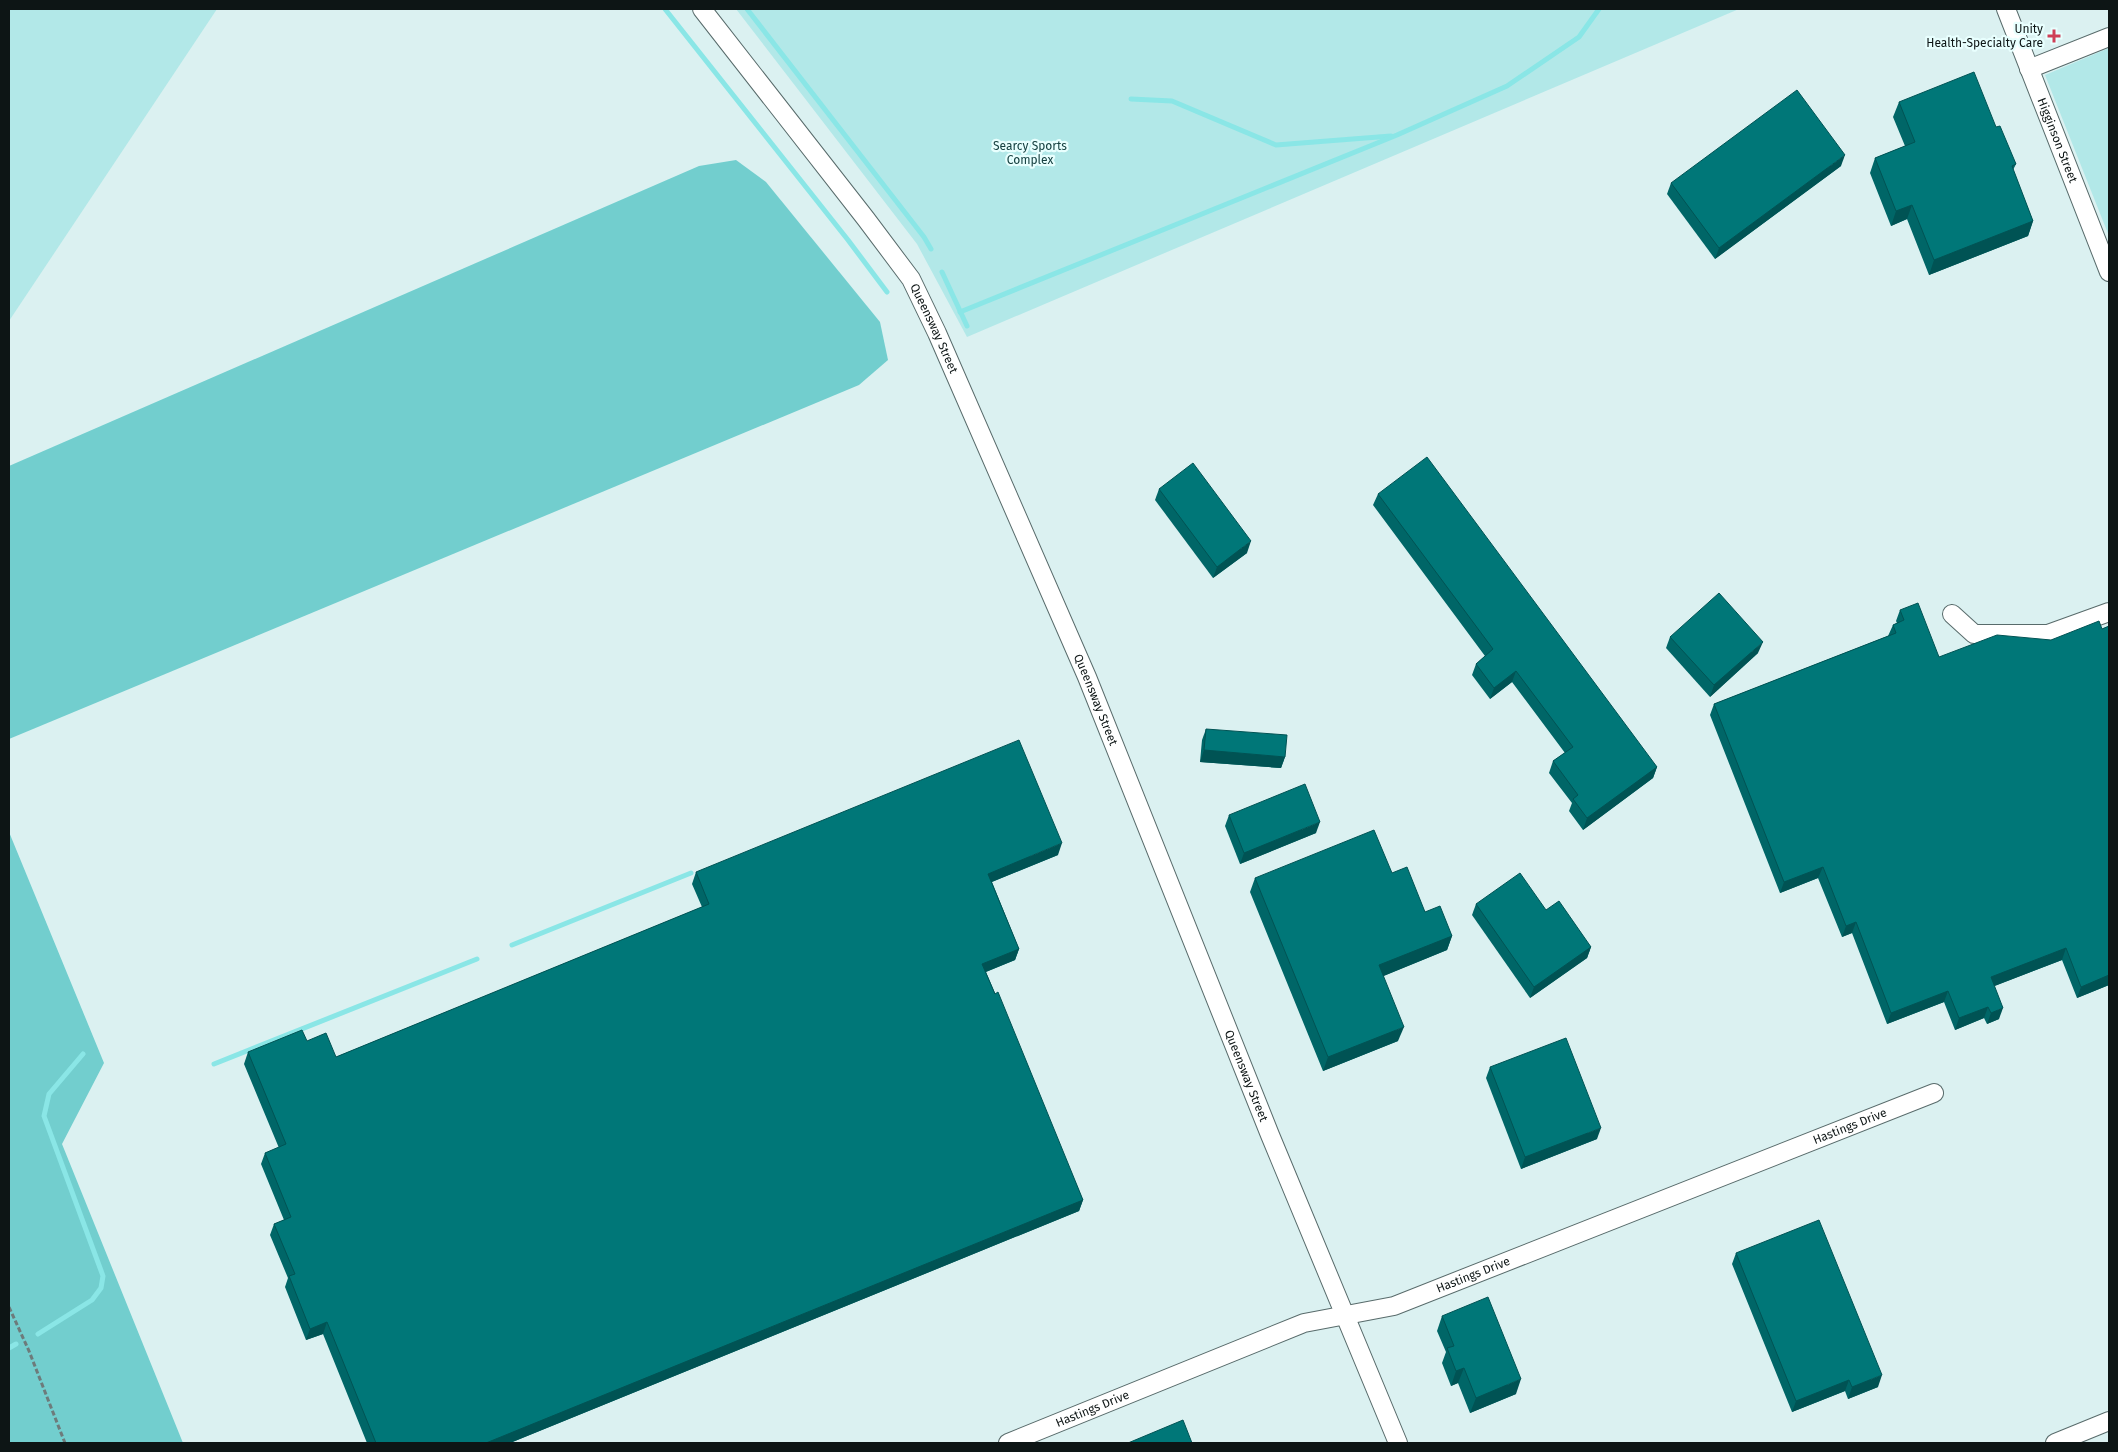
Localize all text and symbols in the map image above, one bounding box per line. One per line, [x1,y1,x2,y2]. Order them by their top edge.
place label: Unity Health-Specialty Care [1926,22,2043,50]
marker: Unity Health-Specialty Care [2047,29,2061,43]
street label: Higginson Street [2034,96,2081,185]
park label: Searcy Sports Complex [993,139,1067,167]
street label: Queensway Street [907,281,961,376]
street label: Queensway Street [1071,652,1121,748]
street label: Queensway Street [1222,1028,1271,1124]
street label: Hastings Drive [1811,1105,1889,1147]
street label: Hastings Drive [1434,1254,1512,1296]
street label: Hastings Drive [1054,1388,1131,1430]

